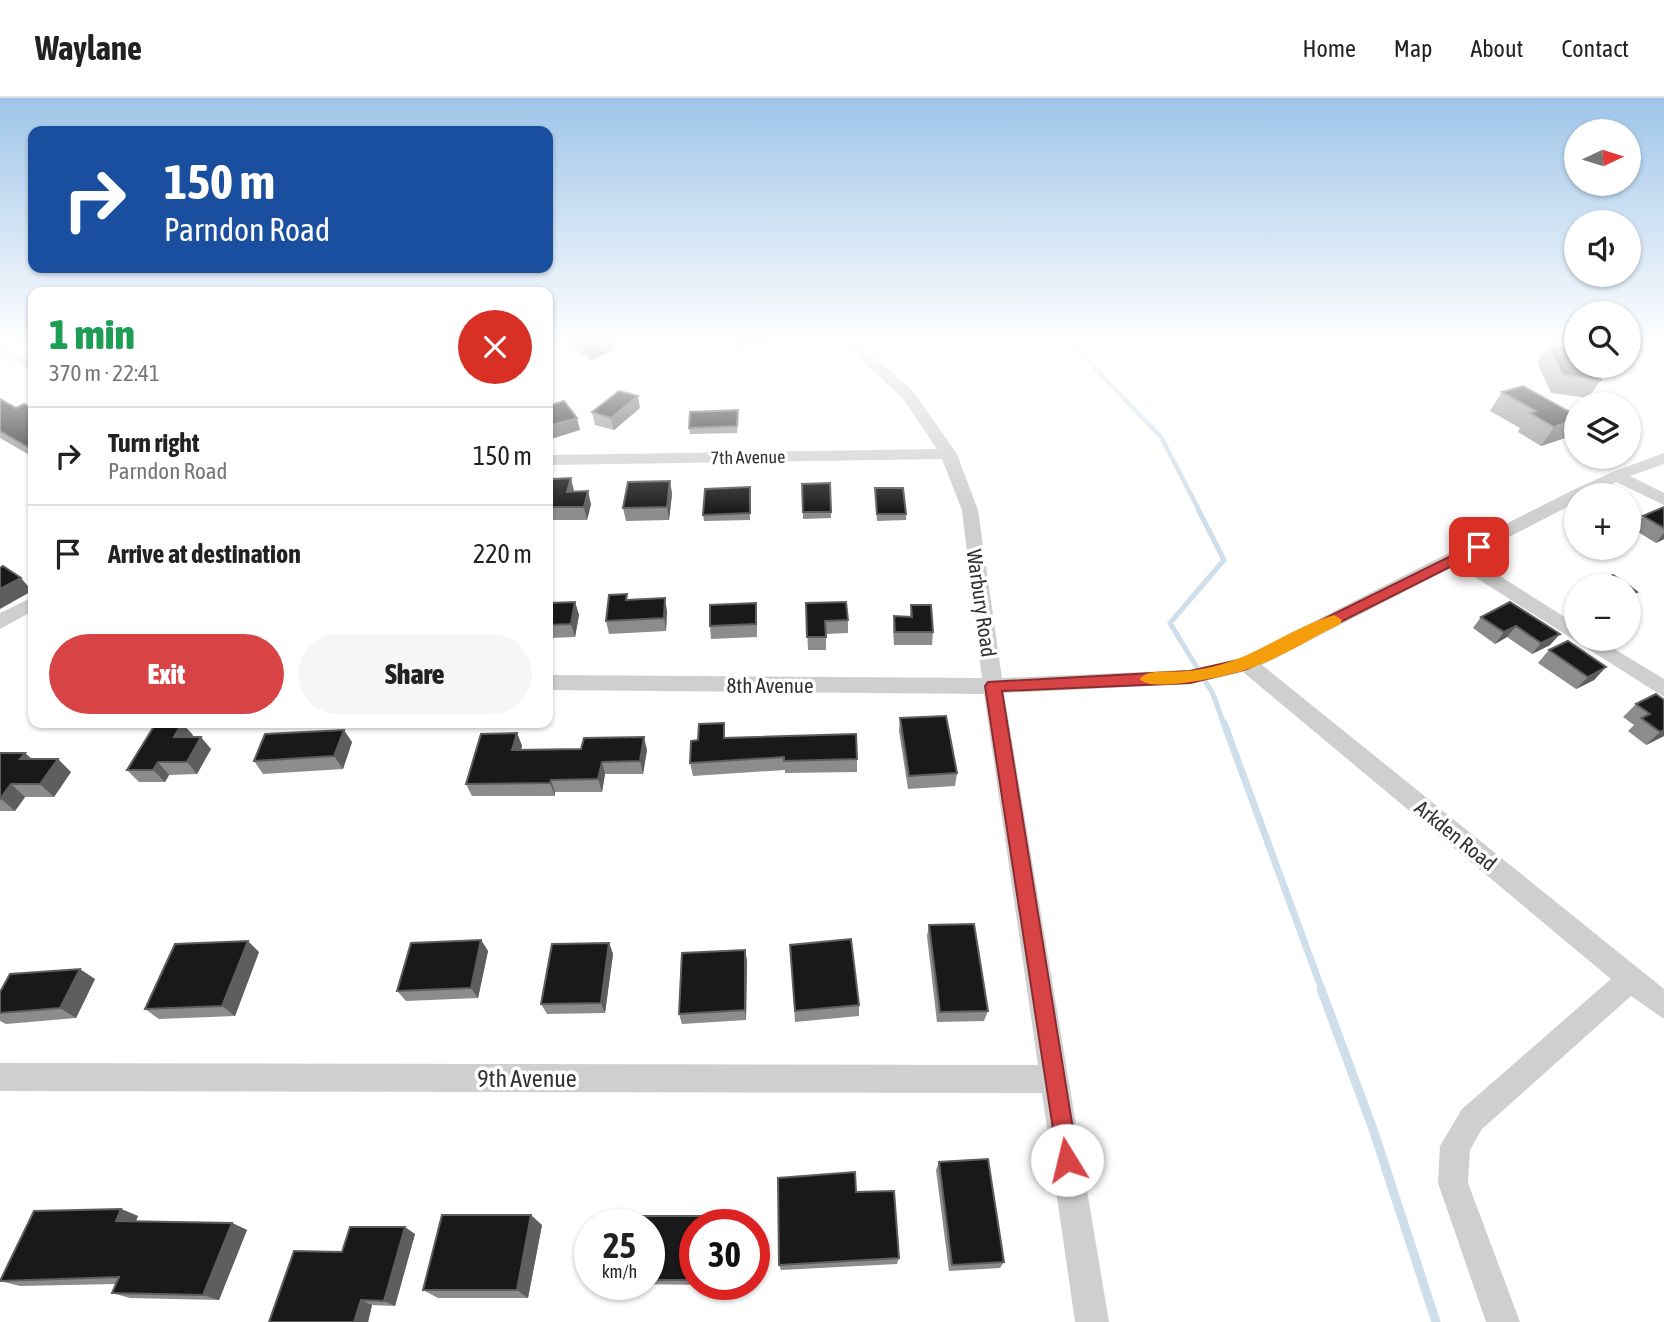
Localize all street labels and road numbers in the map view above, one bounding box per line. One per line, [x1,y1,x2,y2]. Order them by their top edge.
street label: 7th Avenue [710,446,786,468]
street label: Warbury Road [963,548,1001,658]
street label: 8th Avenue [726,673,814,697]
street label: Arkden Road [1410,795,1502,875]
street label: 9th Avenue [477,1065,577,1092]

